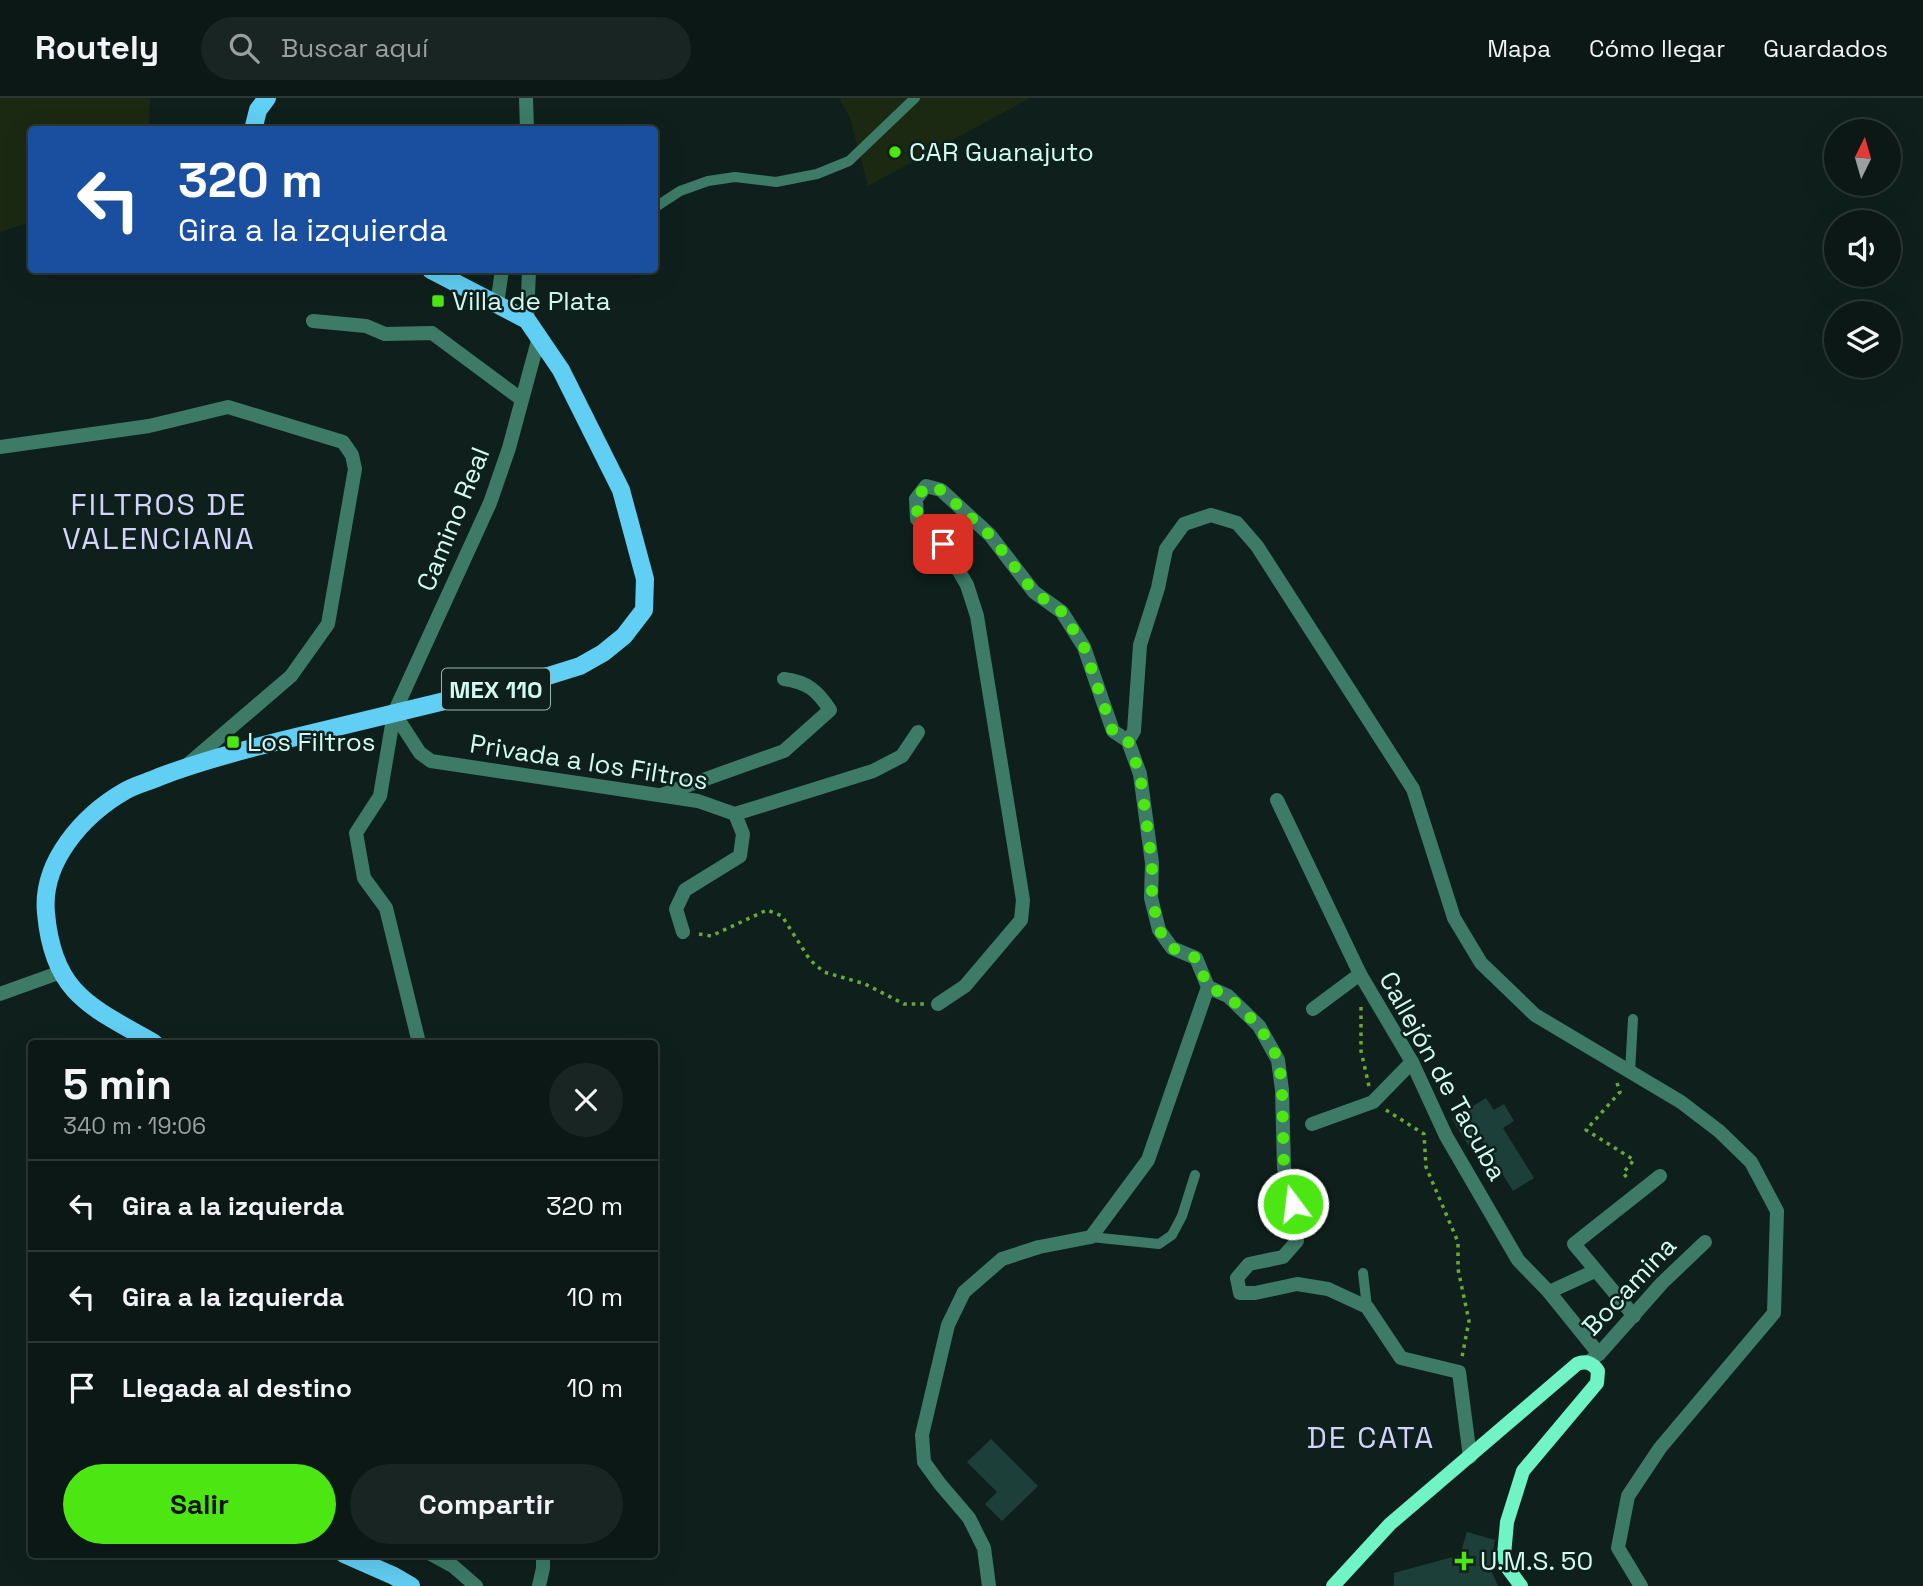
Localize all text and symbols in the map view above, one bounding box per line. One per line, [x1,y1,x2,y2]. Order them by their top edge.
search box [201,17,691,80]
text: Routely [35,27,159,69]
icon: search [225,29,263,67]
text: Buscar aquí [281,31,428,65]
text: Mapa [1487,33,1551,64]
text: Cómo llegar [1589,33,1725,64]
text: Guardados [1763,33,1888,64]
north arrow [1824,119,1900,196]
map controls [1824,119,1901,378]
place label: CAR Guanajuto [909,135,1094,169]
marker: CAR Guanajuto [887,144,903,160]
text: 320 m [178,149,323,211]
icon: left [63,154,154,245]
text: Gira a la izquierda [178,210,448,250]
button: sound [1824,210,1901,287]
place label: Villa de Plata [452,284,611,318]
marker: Villa de Plata [430,293,446,309]
button: layers [1824,301,1901,378]
street label: Camino Real [409,442,497,596]
district label: FILTROS DE VALENCIANA [62,485,256,558]
pin [913,514,973,574]
icon: arrive [924,525,962,563]
road number: MEX 110 [442,668,550,710]
place label: Los Filtros [247,725,375,759]
street label: Privada a los Filtros [467,726,711,798]
marker: Los Filtros [225,734,241,750]
street label: Callejón de Tacuba [1371,966,1515,1187]
text: 5 min [63,1058,172,1111]
button: close [549,1063,623,1137]
text: 340 m · 19:06 [63,1111,206,1141]
position arrow [1256,1167,1330,1241]
icon: left [63,1187,101,1225]
text: Gira a la izquierda [122,1189,344,1223]
text: 320 m [546,1189,623,1223]
street label: Bocamina [1574,1229,1684,1343]
icon: left [63,1278,101,1316]
text: Gira a la izquierda [122,1280,344,1314]
text: 10 m [566,1280,623,1314]
icon: arrive [63,1369,101,1407]
text: Llegada al destino [122,1371,352,1405]
text: 10 m [566,1371,623,1405]
district label: DE CATA [1307,1418,1435,1457]
button: Salir [63,1464,336,1544]
button: Compartir [350,1464,623,1544]
place label: U.M.S. 50 [1480,1544,1593,1578]
marker: U.M.S. 50 [1454,1551,1474,1571]

